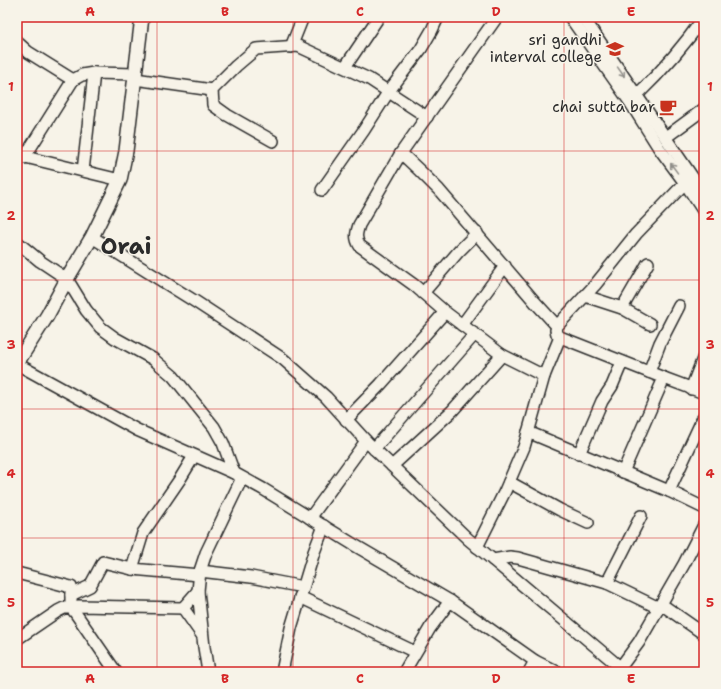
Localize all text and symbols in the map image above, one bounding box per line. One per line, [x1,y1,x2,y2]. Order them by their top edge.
text: A [85,3,95,20]
text: B [221,3,229,20]
text: C [356,3,364,20]
text: D [491,3,501,20]
text: E [627,3,636,20]
place label: sri gandhi interval college [490,30,602,67]
school or university icon: sri gandhi interval college [605,39,625,59]
one-way arrow [617,66,625,77]
text: 1 [8,78,14,95]
text: 1 [707,78,713,95]
place label: chai sutta bar [552,97,655,117]
cafe icon: chai sutta bar [658,97,678,117]
one-way arrow [670,163,678,174]
text: 2 [6,207,16,224]
text: 2 [705,207,715,224]
district label: Orai [101,231,151,261]
text: 3 [6,336,16,353]
text: 3 [705,336,715,353]
text: 4 [6,465,16,482]
text: 4 [705,465,715,482]
text: 5 [7,594,15,611]
text: 5 [706,594,714,611]
text: A [85,670,95,687]
text: B [221,670,229,687]
text: C [356,670,364,687]
text: D [491,670,501,687]
text: E [627,670,636,687]

